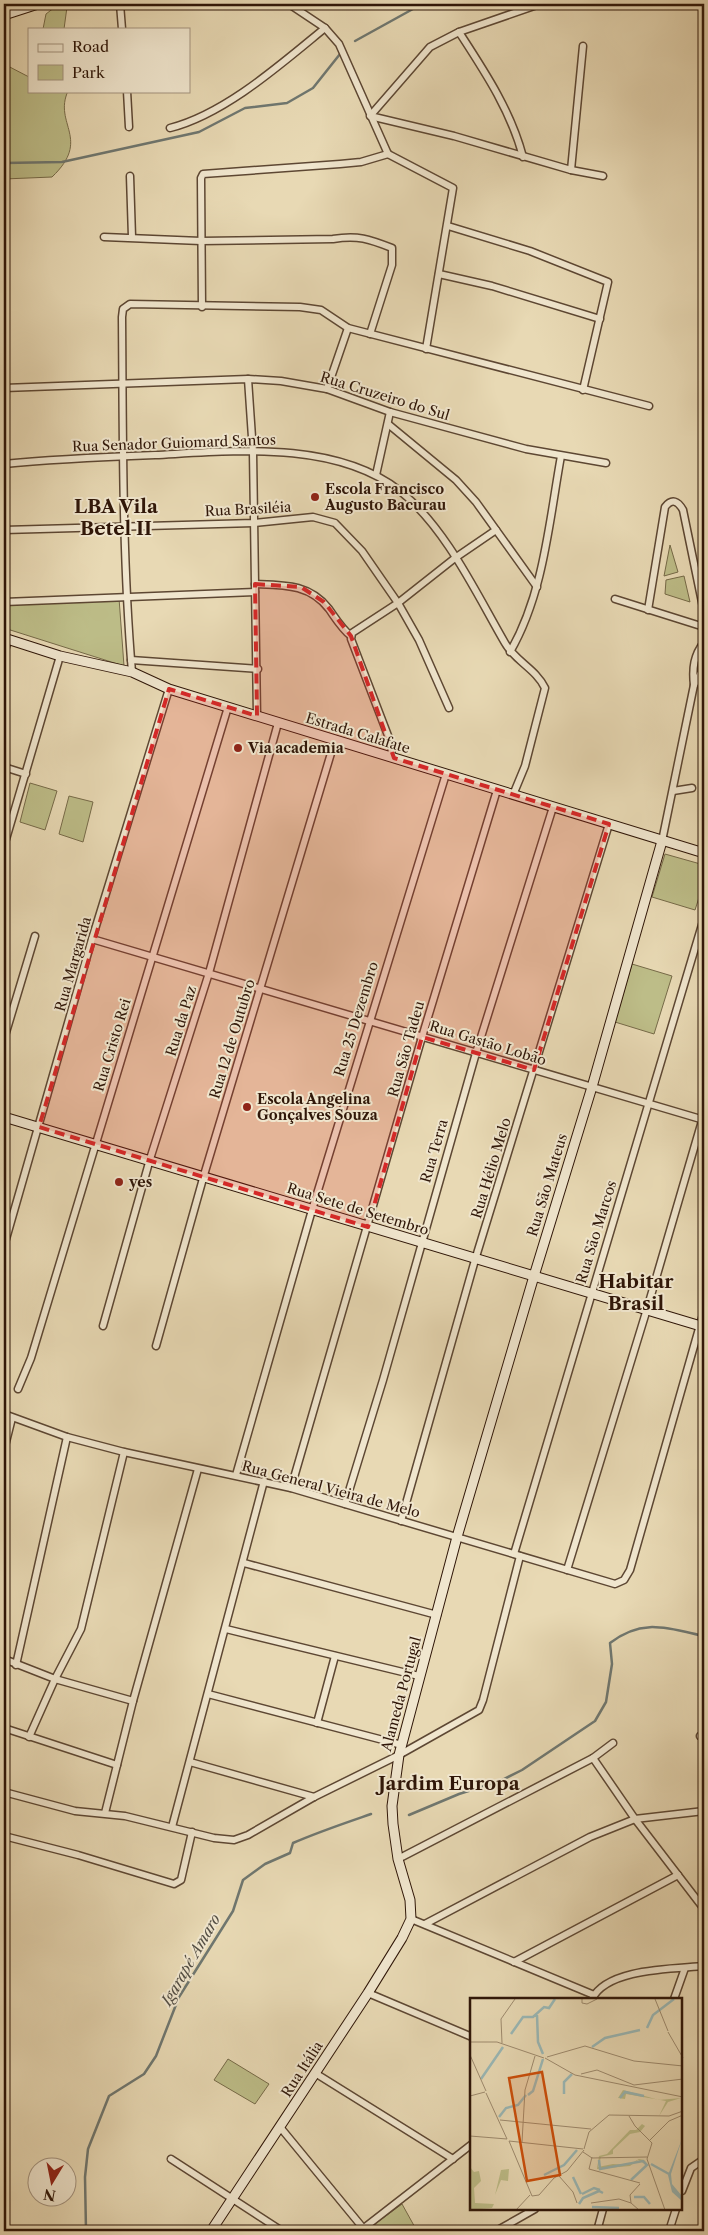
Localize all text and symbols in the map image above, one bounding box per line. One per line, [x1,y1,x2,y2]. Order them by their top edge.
legend [28,28,190,92]
text: Road [72,37,109,56]
text: Park [72,63,106,82]
street label: Rua Cruzeiro do Sul [318,368,452,424]
street label: Rua Senador Guiomard Santos [72,430,276,456]
place label: Escola Francisco Augusto Bacurau [324,480,446,514]
marker: Escola Francisco Augusto Bacurau [309,491,321,503]
district label: LBA Vila Betel II [74,495,159,540]
street label: Rua Brasiléia [204,498,292,520]
street label: Estrada Calafate [304,709,413,757]
place label: Via academia [247,739,345,757]
marker: Via academia [232,742,244,754]
street label: Rua Margarida [51,914,95,1014]
street label: Rua 25 Dezembro [330,959,382,1079]
street label: Rua 12 de Outubro [205,977,259,1101]
street label: Rua da Paz [162,983,200,1059]
street label: Rua Cristo Rei [89,996,135,1094]
street label: Rua São Tadeu [384,999,428,1099]
street label: Rua Gastão Lobão [427,1017,549,1069]
place label: Escola Angelina Gonçalves Souza [257,1090,379,1124]
marker: Escola Angelina Gonçalves Souza [241,1101,253,1113]
street label: Rua Hélio Melo [467,1115,515,1221]
street label: Rua Terra [416,1116,452,1185]
street label: Rua São Mateus [523,1131,571,1239]
place label: yes [128,1173,152,1191]
marker: yes [113,1176,125,1188]
street label: Rua São Marcos [572,1178,620,1286]
street label: Rua Sete de Setembro [285,1179,431,1239]
district label: Habitar Brasil [598,1270,674,1315]
street label: Rua General Vieira de Melo [240,1457,422,1521]
street label: Alameda Portugal [377,1635,425,1754]
district label: Jardim Europa [375,1772,521,1795]
water label: Igarapé Amaro [156,1911,224,2010]
inset map [470,1998,683,2210]
street label: Rua Itália [277,2037,327,2100]
north arrow [28,2158,78,2208]
text: N [42,2185,57,2205]

